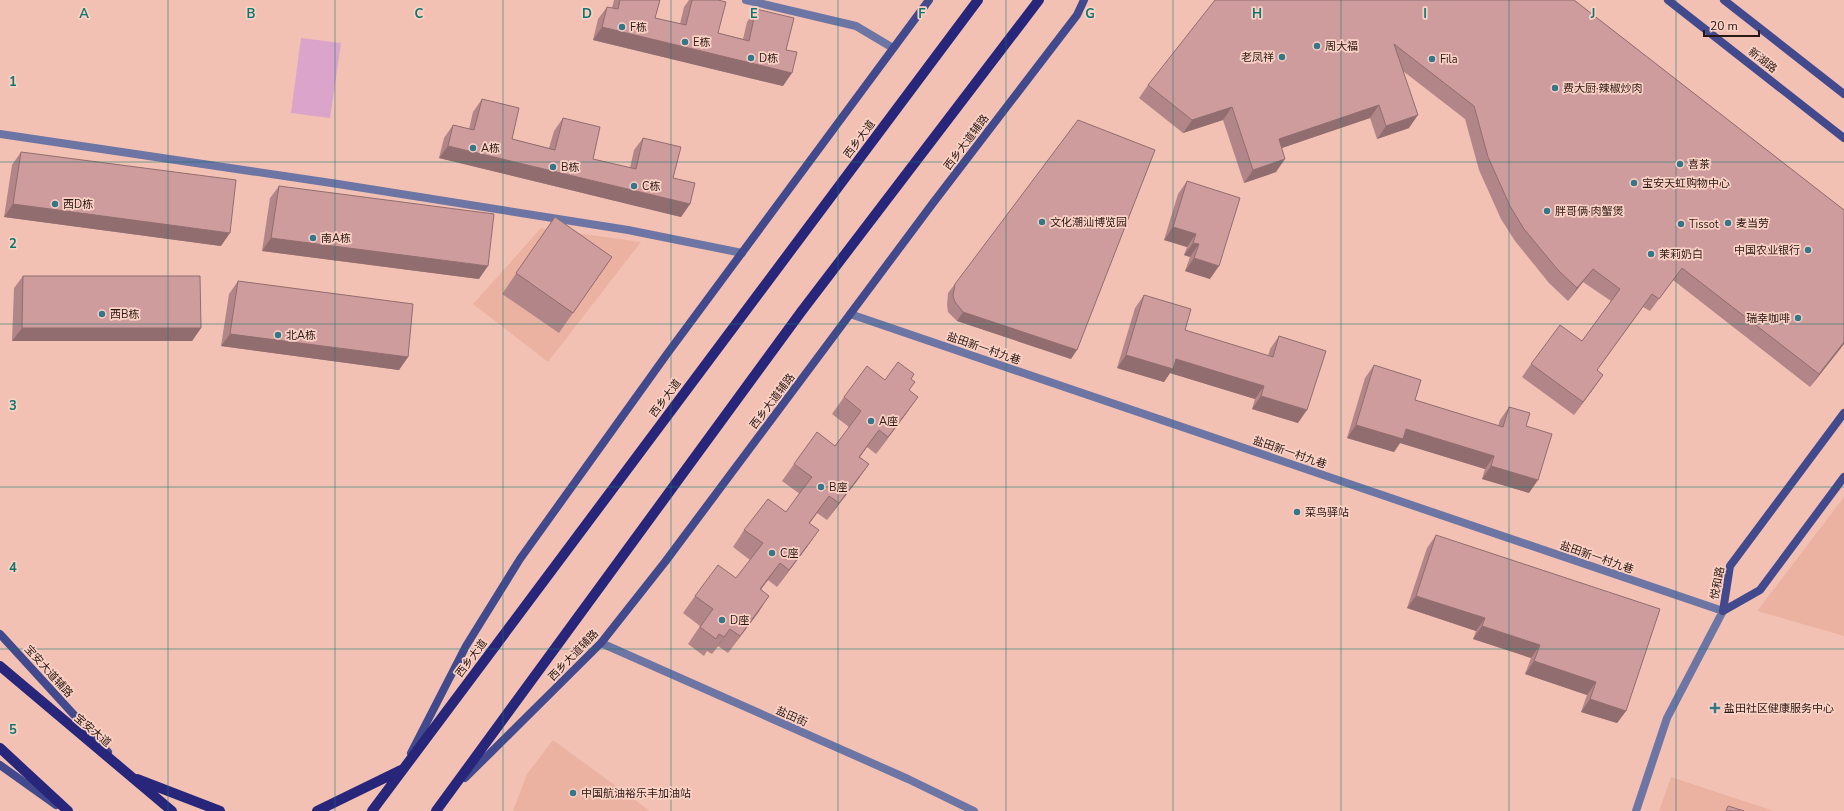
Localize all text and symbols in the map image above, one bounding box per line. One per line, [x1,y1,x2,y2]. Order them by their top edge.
text: A [79,5,89,23]
text: B [247,5,256,23]
text: C [415,5,424,23]
text: D [582,5,592,23]
text: E [750,5,758,23]
text: F [918,5,926,23]
text: G [1085,5,1095,23]
text: H [1252,5,1262,23]
text: I [1423,5,1427,23]
text: J [1590,5,1595,23]
scale bar [1704,12,1759,38]
text: 20 m [1710,18,1738,34]
place label: F栋 [630,20,647,35]
marker: F栋 [617,22,627,32]
place label: E栋 [693,35,710,50]
marker: E栋 [680,37,690,47]
place label: 周大福 [1325,39,1358,54]
marker: 周大福 [1312,41,1322,51]
street label: 新湖路 [1745,44,1780,76]
place label: 老凤祥 [1241,50,1274,65]
place label: D栋 [759,51,778,66]
marker: 老凤祥 [1277,52,1287,62]
place label: Fila [1440,52,1458,67]
marker: D栋 [746,53,756,63]
marker: Fila [1427,54,1437,64]
text: 1 [9,73,17,91]
place label: 费大厨·辣椒炒肉 [1563,81,1643,96]
marker: 费大厨·辣椒炒肉 [1550,83,1560,93]
street label: 西乡大道辅路 [941,111,992,173]
street label: 西乡大道 [840,117,879,161]
place label: A栋 [481,141,500,156]
marker: A栋 [468,143,478,153]
place label: 喜茶 [1688,157,1710,172]
marker: 喜茶 [1675,159,1685,169]
place label: B栋 [561,160,579,175]
marker: B栋 [548,162,558,172]
place label: 宝安天虹购物中心 [1642,176,1730,191]
marker: 宝安天虹购物中心 [1629,178,1639,188]
place label: C栋 [642,179,660,194]
marker: C栋 [629,181,639,191]
place label: 西D栋 [63,197,93,212]
marker: 西D栋 [50,199,60,209]
place label: 胖哥俩·肉蟹煲 [1555,204,1624,219]
marker: 胖哥俩·肉蟹煲 [1542,206,1552,216]
place label: 文化潮汕博览园 [1050,215,1127,230]
place label: 麦当劳 [1736,216,1769,231]
marker: 文化潮汕博览园 [1037,217,1047,227]
place label: Tissot [1689,217,1719,232]
marker: 麦当劳 [1723,218,1733,228]
marker: Tissot [1676,219,1686,229]
place label: 南A栋 [321,231,351,246]
marker: 南A栋 [308,233,318,243]
text: 2 [9,235,17,253]
place label: 中国农业银行 [1734,243,1800,258]
marker: 中国农业银行 [1803,245,1813,255]
place label: 茉莉奶白 [1659,247,1703,262]
marker: 茉莉奶白 [1646,249,1656,259]
place label: 西B栋 [110,307,139,322]
marker: 西B栋 [97,309,107,319]
place label: 瑞幸咖啡 [1746,311,1790,326]
marker: 瑞幸咖啡 [1793,313,1803,323]
place label: 北A栋 [286,328,316,343]
street label: 盐田新一村九巷 [945,329,1023,368]
marker: 北A栋 [273,330,283,340]
street label: 西乡大道辅路 [747,370,798,432]
street label: 西乡大道 [646,376,685,420]
text: 3 [9,397,17,415]
place label: A座 [879,414,898,429]
marker: A座 [866,416,876,426]
street label: 盐田新一村九巷 [1251,433,1329,472]
place label: B座 [829,480,847,495]
marker: B座 [816,482,826,492]
place label: 菜鸟驿站 [1305,505,1349,520]
marker: 菜鸟驿站 [1292,507,1302,517]
street label: 盐田新一村九巷 [1558,538,1636,577]
place label: C座 [780,546,798,561]
marker: C座 [767,548,777,558]
text: 4 [9,559,17,577]
street label: 悦和路 [1707,565,1728,601]
place label: D座 [730,613,749,628]
marker: D座 [717,615,727,625]
street label: 西乡大道辅路 [545,626,602,684]
street label: 西乡大道 [452,636,491,680]
street label: 宝安大道辅路 [21,642,76,701]
place label: 盐田社区健康服务中心 [1724,701,1834,716]
marker: 盐田社区健康服务中心 [1709,702,1721,714]
street label: 盐田街 [774,703,810,730]
street label: 宝安大道 [71,710,114,750]
text: 5 [9,721,17,739]
place label: 中国航油裕乐丰加油站 [581,786,691,801]
marker: 中国航油裕乐丰加油站 [568,788,578,798]

